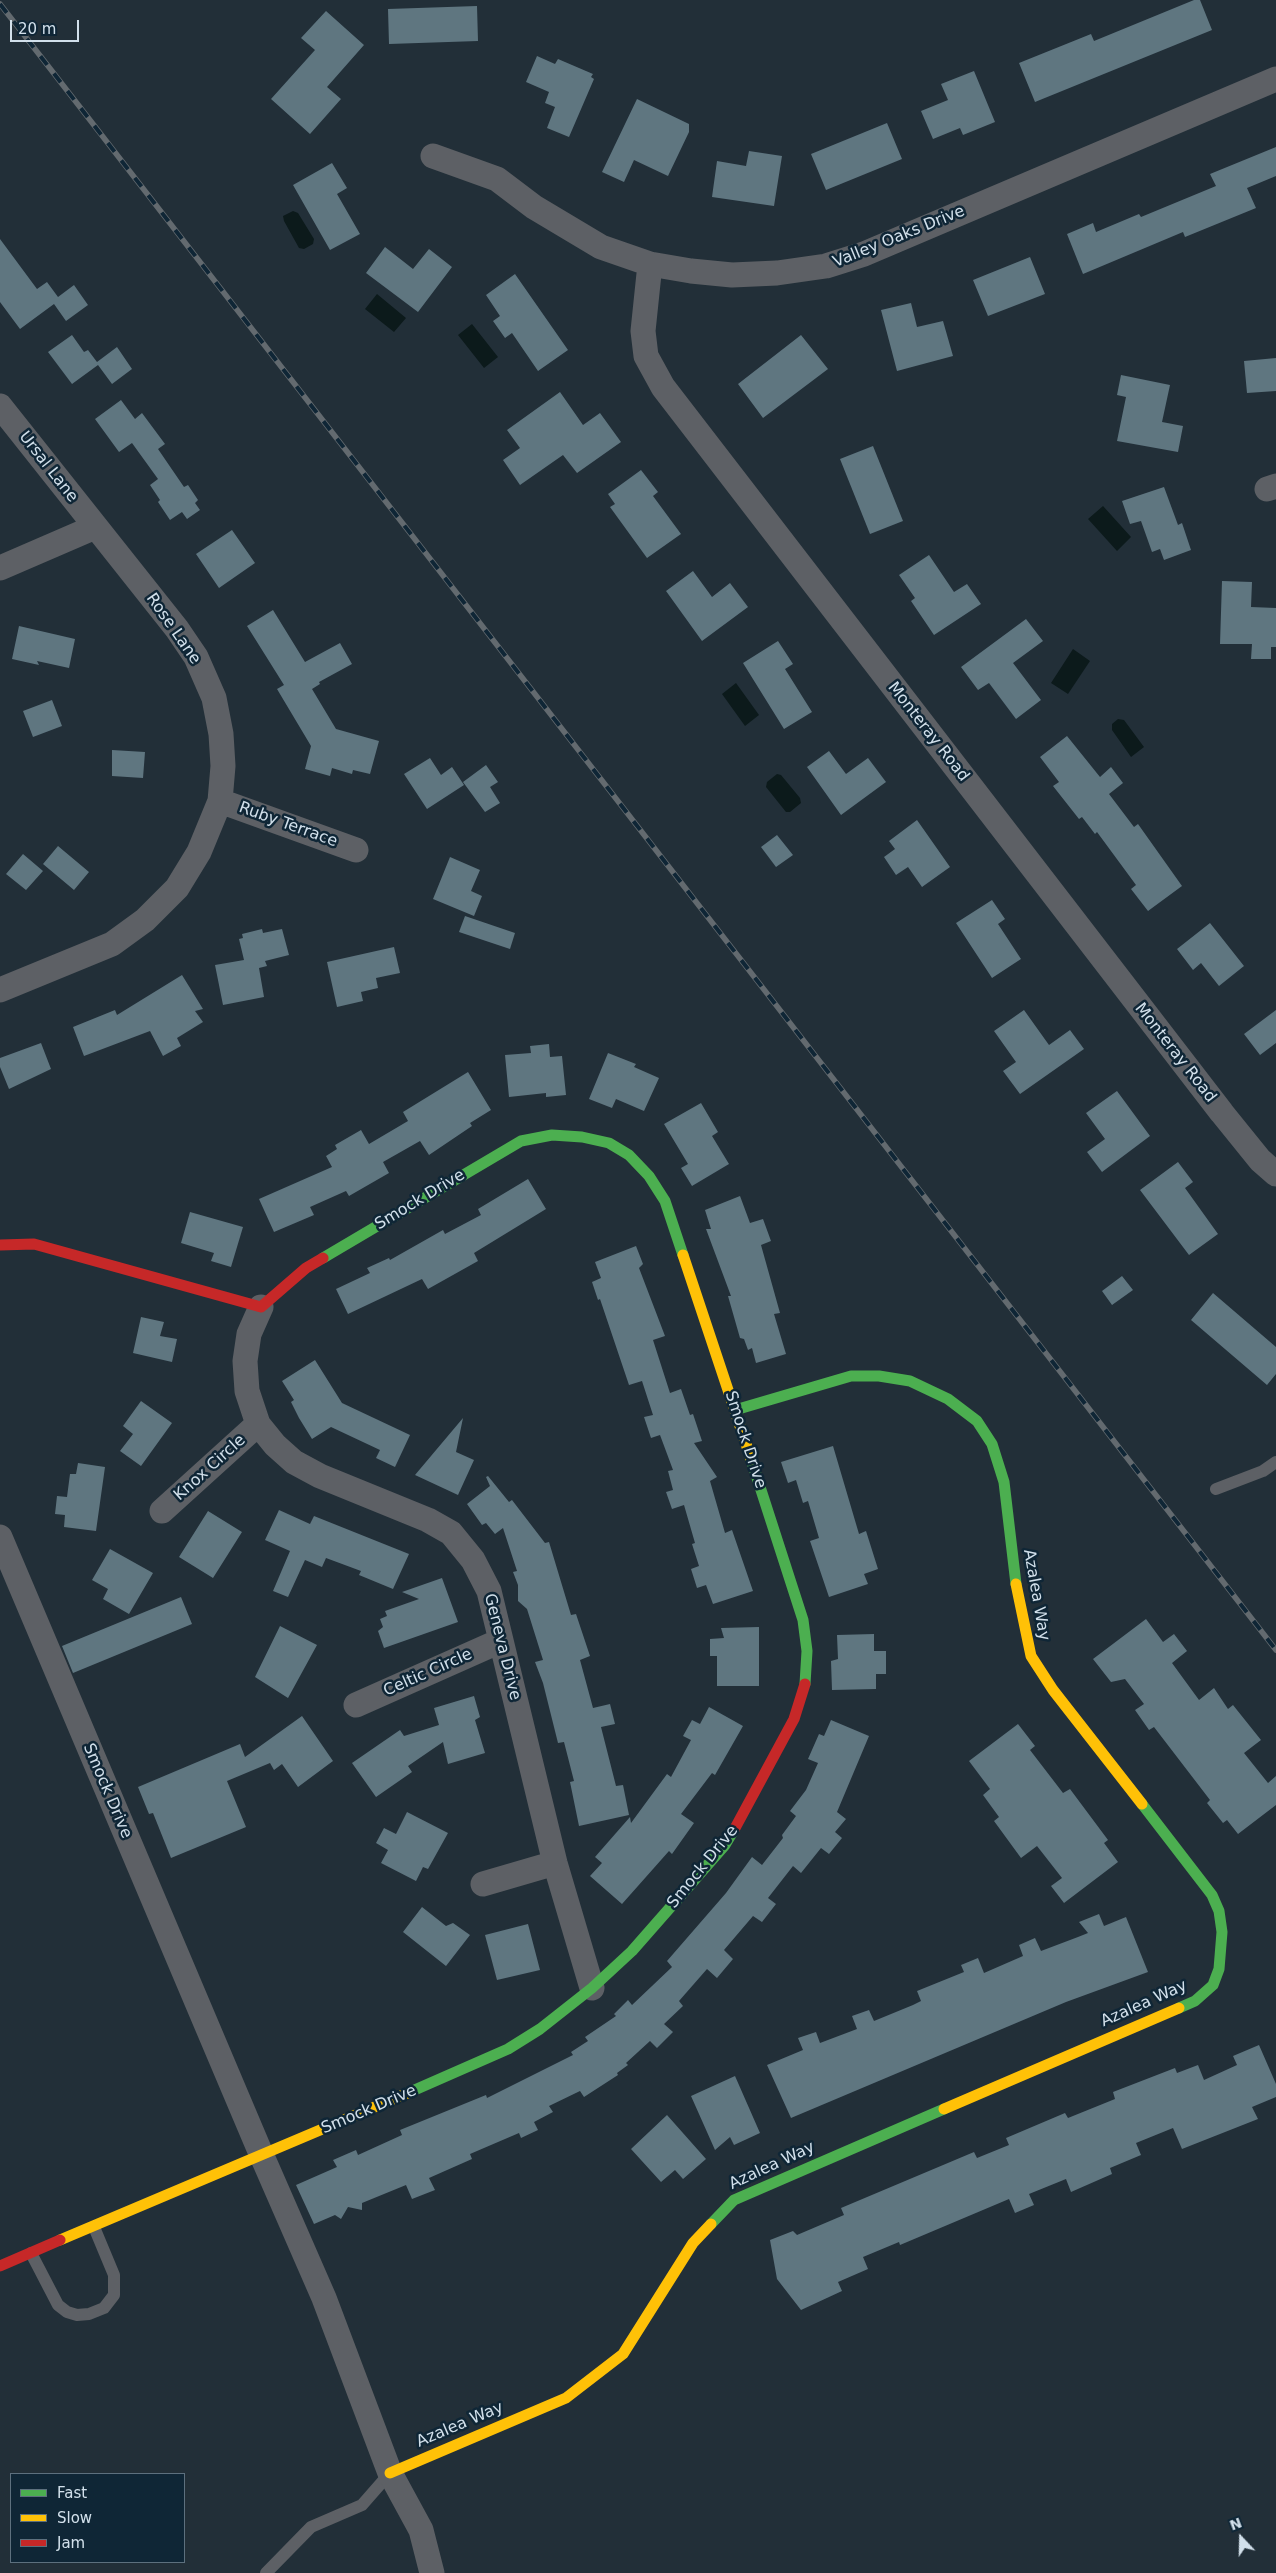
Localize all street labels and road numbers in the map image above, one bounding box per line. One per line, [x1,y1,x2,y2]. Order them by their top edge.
street label: Valley Oaks Drive [830,202,968,272]
street label: Ursal Lane [14,428,82,506]
street label: Rose Lane [142,590,204,668]
street label: Monteray Road [883,678,973,786]
street label: Ruby Terrace [236,798,340,852]
street label: Monteray Road [1130,999,1220,1107]
street label: Smock Drive [372,1166,468,1234]
street label: Smock Drive [720,1389,770,1491]
street label: Knox Circle [170,1431,250,1505]
street label: Azalea Way [1019,1548,1053,1642]
street label: Geneva Drive [479,1592,525,1702]
street label: Celtic Circle [381,1645,475,1701]
street label: Smock Drive [78,1741,136,1841]
street label: Smock Drive [664,1822,742,1912]
street label: Azalea Way [1098,1976,1190,2032]
street label: Smock Drive [319,2081,419,2139]
street label: Azalea Way [726,2138,818,2194]
street label: Azalea Way [414,2398,506,2452]

